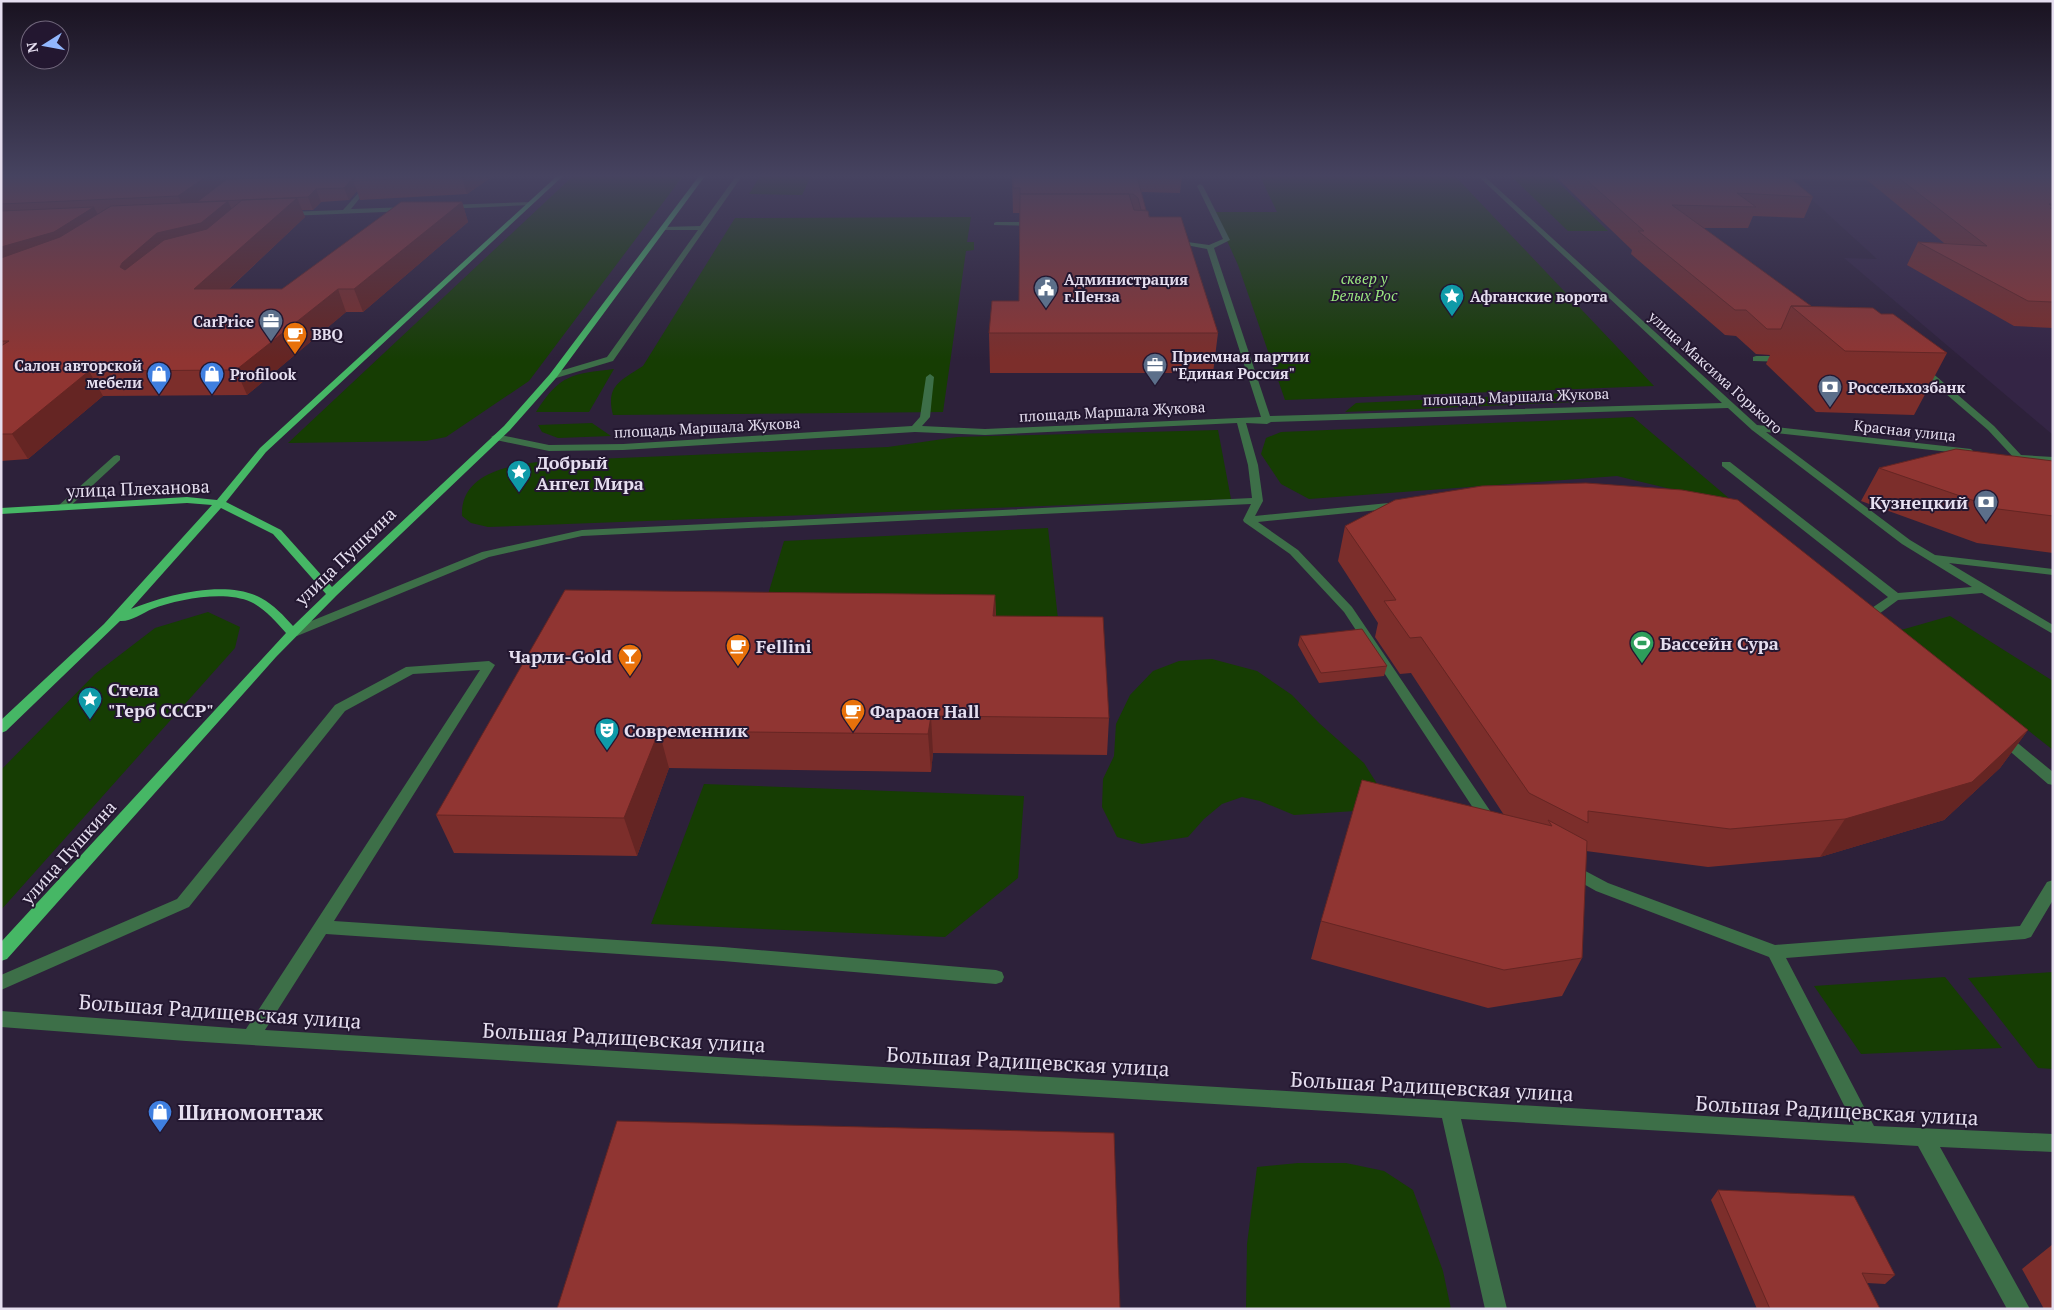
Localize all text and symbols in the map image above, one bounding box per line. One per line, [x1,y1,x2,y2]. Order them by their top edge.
north arrow [20,20,70,70]
text: N [21,40,42,55]
park label: сквер у Белых Рос [1330,268,1398,305]
place label: Администрация г.Пенза [1064,269,1188,306]
public building icon: Администрация г.Пенза [1033,275,1059,309]
place icon: Афганские ворота [1439,283,1465,317]
place label: Афганские ворота [1470,286,1608,306]
street label: улица Максима Горького [1644,306,1787,438]
office icon: CarPrice [258,308,284,342]
place label: CarPrice [193,311,254,331]
cafe icon: BBQ [282,321,308,355]
place label: BBQ [312,324,343,344]
place label: Приемная партии "Единая Россия" [1172,346,1309,383]
office icon: Приемная партии "Единая Россия" [1142,352,1168,386]
place label: Салон авторской мебели [14,355,142,392]
shop icon: Салон авторской мебели [146,361,172,395]
shop icon: Profilook [199,361,225,395]
place label: Profilook [230,364,297,384]
bank icon: Россельхозбанк [1817,374,1843,408]
place label: Россельхозбанк [1848,377,1965,397]
street label: площадь Маршала Жукова [1422,383,1610,409]
street label: площадь Маршала Жукова [1018,396,1206,426]
street label: площадь Маршала Жукова [613,412,801,442]
street label: Красная улица [1853,415,1957,445]
place label: Добрый Ангел Мира [536,450,644,495]
place icon: Добрый Ангел Мира [506,459,532,493]
street label: улица Плеханова [65,474,210,503]
bank icon: Кузнецкий [1973,489,1999,523]
place label: Кузнецкий [1870,490,1968,514]
street label: улица Пушкина [289,502,401,611]
sports icon: Бассейн Сура [1629,630,1655,664]
place label: Бассейн Сура [1660,631,1779,655]
cafe icon: Fellini [725,633,751,667]
place label: Fellini [756,634,812,658]
bar icon: Чарли-Gold [617,643,643,677]
place label: Чарли-Gold [509,644,612,668]
place label: Стела "Герб СССР" [108,677,214,722]
place icon: Стела "Герб СССР" [77,686,103,720]
cafe icon: Фараон Hall [840,698,866,732]
place label: Фараон Hall [870,699,980,723]
theatre icon: Современник [594,717,620,751]
place label: Современник [624,718,748,742]
street label: улица Пушкина [14,795,121,910]
street label: Большая Радищевская улица [78,987,363,1035]
street label: Большая Радищевская улица [482,1016,767,1058]
street label: Большая Радищевская улица [886,1040,1171,1082]
street label: Большая Радищевская улица [1290,1065,1575,1107]
street label: Большая Радищевская улица [1695,1089,1980,1131]
place label: Шиномонтаж [178,1098,323,1126]
shop icon: Шиномонтаж [147,1099,173,1133]

